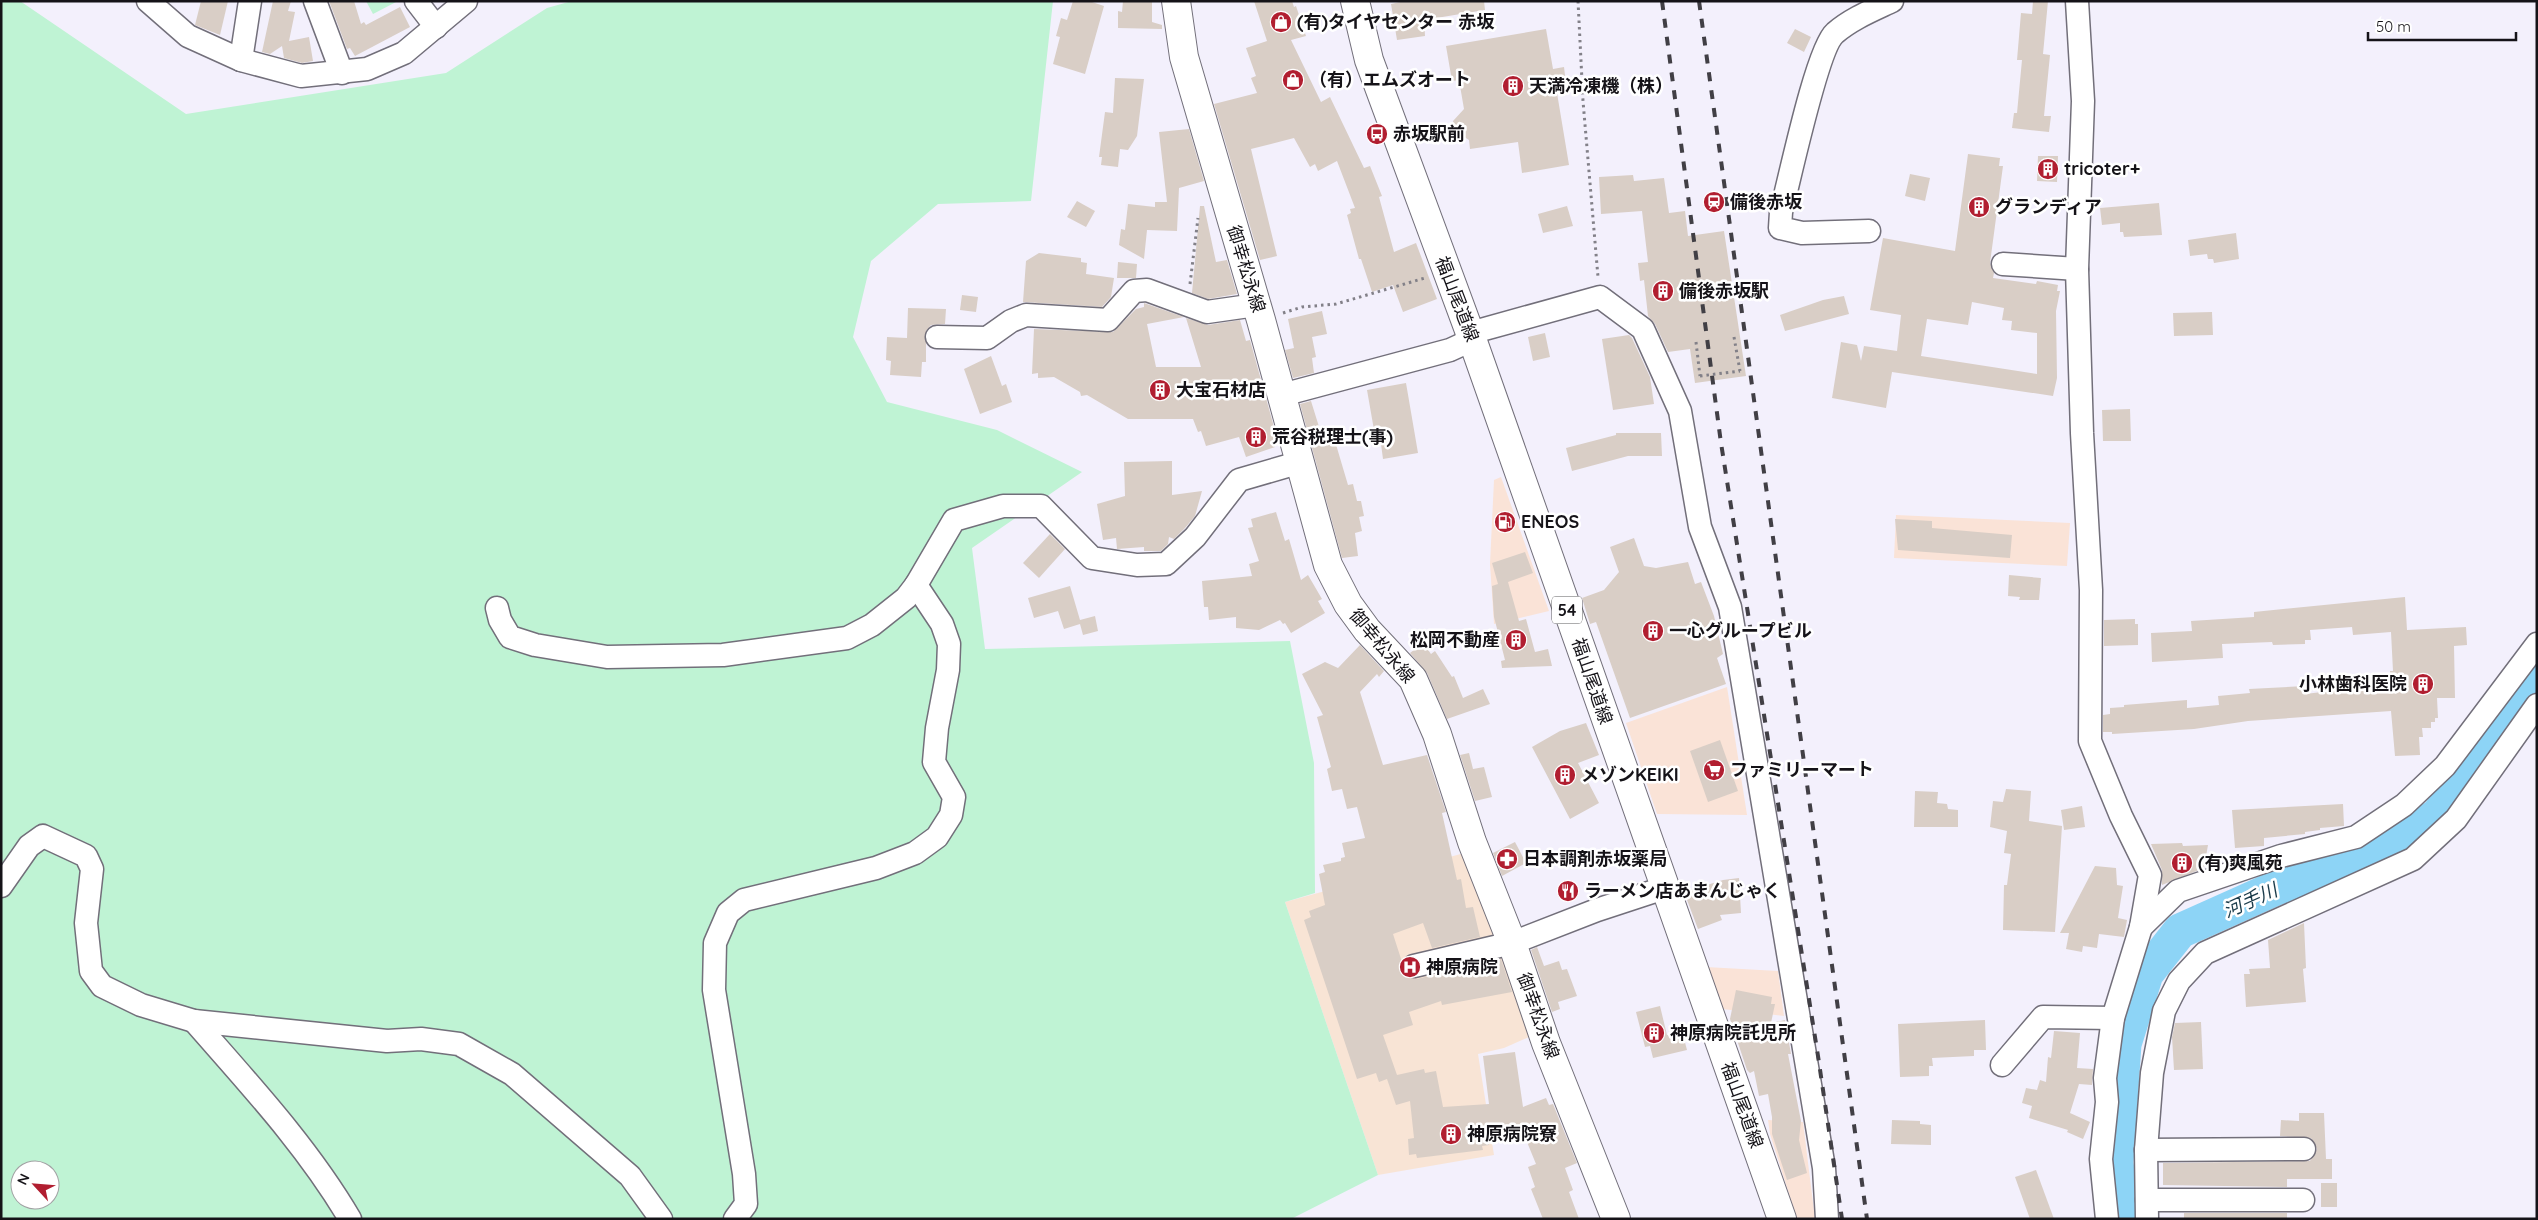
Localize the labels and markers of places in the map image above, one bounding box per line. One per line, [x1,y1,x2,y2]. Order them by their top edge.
shop icon: (有)タイヤセンター 赤坂 [1269,10,1293,34]
place label: (有)タイヤセンター 赤坂 [1297,10,1495,33]
shop icon: （有）エムズオート [1281,68,1305,92]
place label: （有）エムズオート [1309,68,1471,91]
building icon: 天満冷凍機（株） [1501,74,1525,98]
place label: 天満冷凍機（株） [1529,74,1673,97]
bus stop icon: 赤坂駅前 [1365,122,1389,146]
place label: 赤坂駅前 [1393,122,1465,145]
building icon: tricoter+ [2036,157,2060,181]
place label: tricoter+ [2064,157,2141,180]
station icon: 備後赤坂 [1702,190,1726,214]
place label: 備後赤坂 [1730,190,1803,213]
building icon: グランディア [1967,195,1991,219]
place label: グランディア [1995,195,2102,218]
building icon: 備後赤坂駅 [1651,279,1675,303]
place label: 備後赤坂駅 [1679,279,1769,302]
building icon: 大宝石材店 [1148,378,1172,402]
place label: 大宝石材店 [1176,378,1266,401]
building icon: 荒谷税理士(事) [1244,425,1268,449]
place label: 荒谷税理士(事) [1272,425,1393,448]
fuel station icon: ENEOS [1493,510,1517,534]
place label: ENEOS [1521,510,1579,533]
building icon: 一心グループビル [1641,619,1665,643]
place label: 一心グループビル [1669,619,1812,642]
place label: 松岡不動産 [1410,628,1500,651]
building icon: 松岡不動産 [1504,628,1528,652]
place label: 小林歯科医院 [2299,672,2407,695]
building icon: 小林歯科医院 [2411,672,2435,696]
supermarket icon: ファミリーマート [1702,758,1726,782]
place label: ファミリーマート [1730,758,1874,781]
building icon: メゾンKEIKI [1553,763,1577,787]
place label: メゾンKEIKI [1581,763,1679,786]
pharmacy icon: 日本調剤赤坂薬局 [1495,847,1519,871]
place label: 日本調剤赤坂薬局 [1523,847,1667,870]
building icon: (有)爽風苑 [2170,851,2194,875]
place label: (有)爽風苑 [2198,851,2283,874]
restaurant icon: ラーメン店あまんじゃく [1556,879,1580,903]
place label: ラーメン店あまんじゃく [1584,879,1781,902]
hospital icon: 神原病院 [1398,955,1422,979]
place label: 神原病院 [1426,955,1498,978]
building icon: 神原病院託児所 [1642,1021,1666,1045]
place label: 神原病院託児所 [1670,1021,1796,1044]
building icon: 神原病院寮 [1439,1122,1463,1146]
place label: 神原病院寮 [1467,1122,1557,1145]

